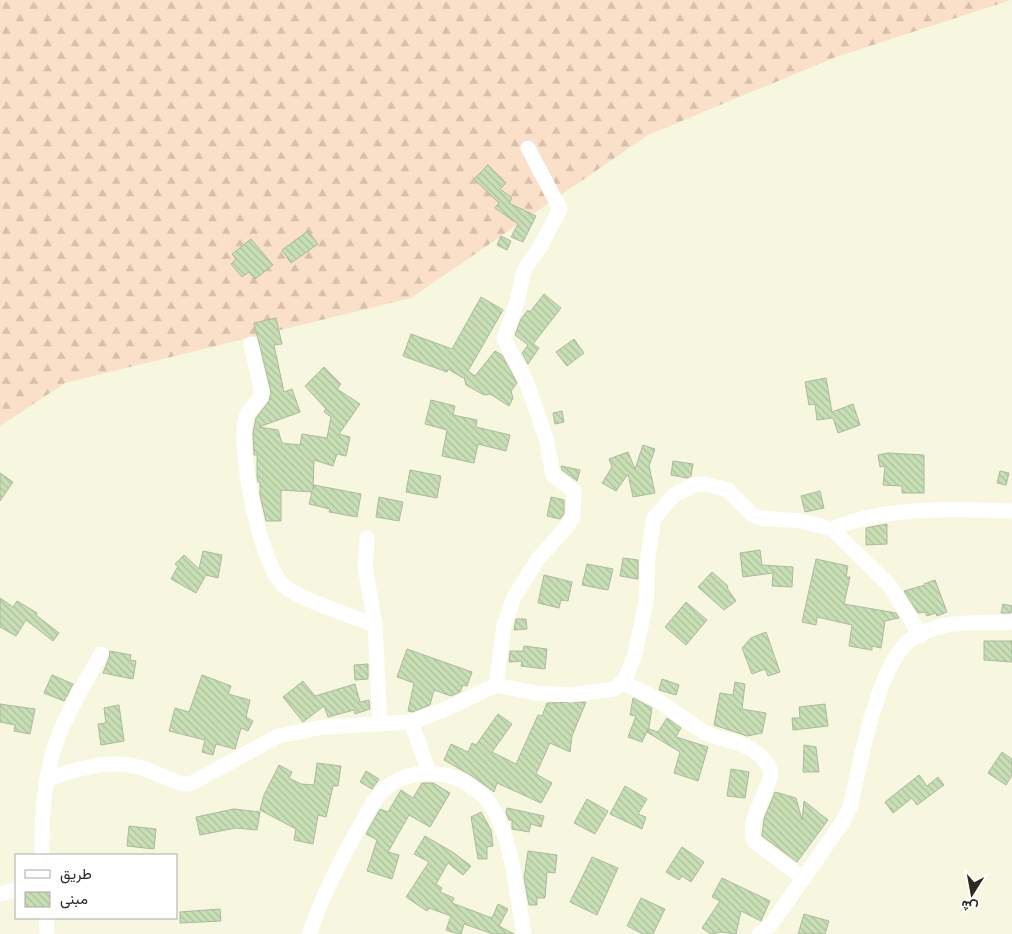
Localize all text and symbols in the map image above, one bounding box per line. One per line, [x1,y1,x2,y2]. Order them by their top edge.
legend [15,854,178,919]
text: طريق [60,863,92,884]
north arrow [947,869,997,919]
text: مبنى [60,888,88,909]
text: ش [959,896,979,918]

